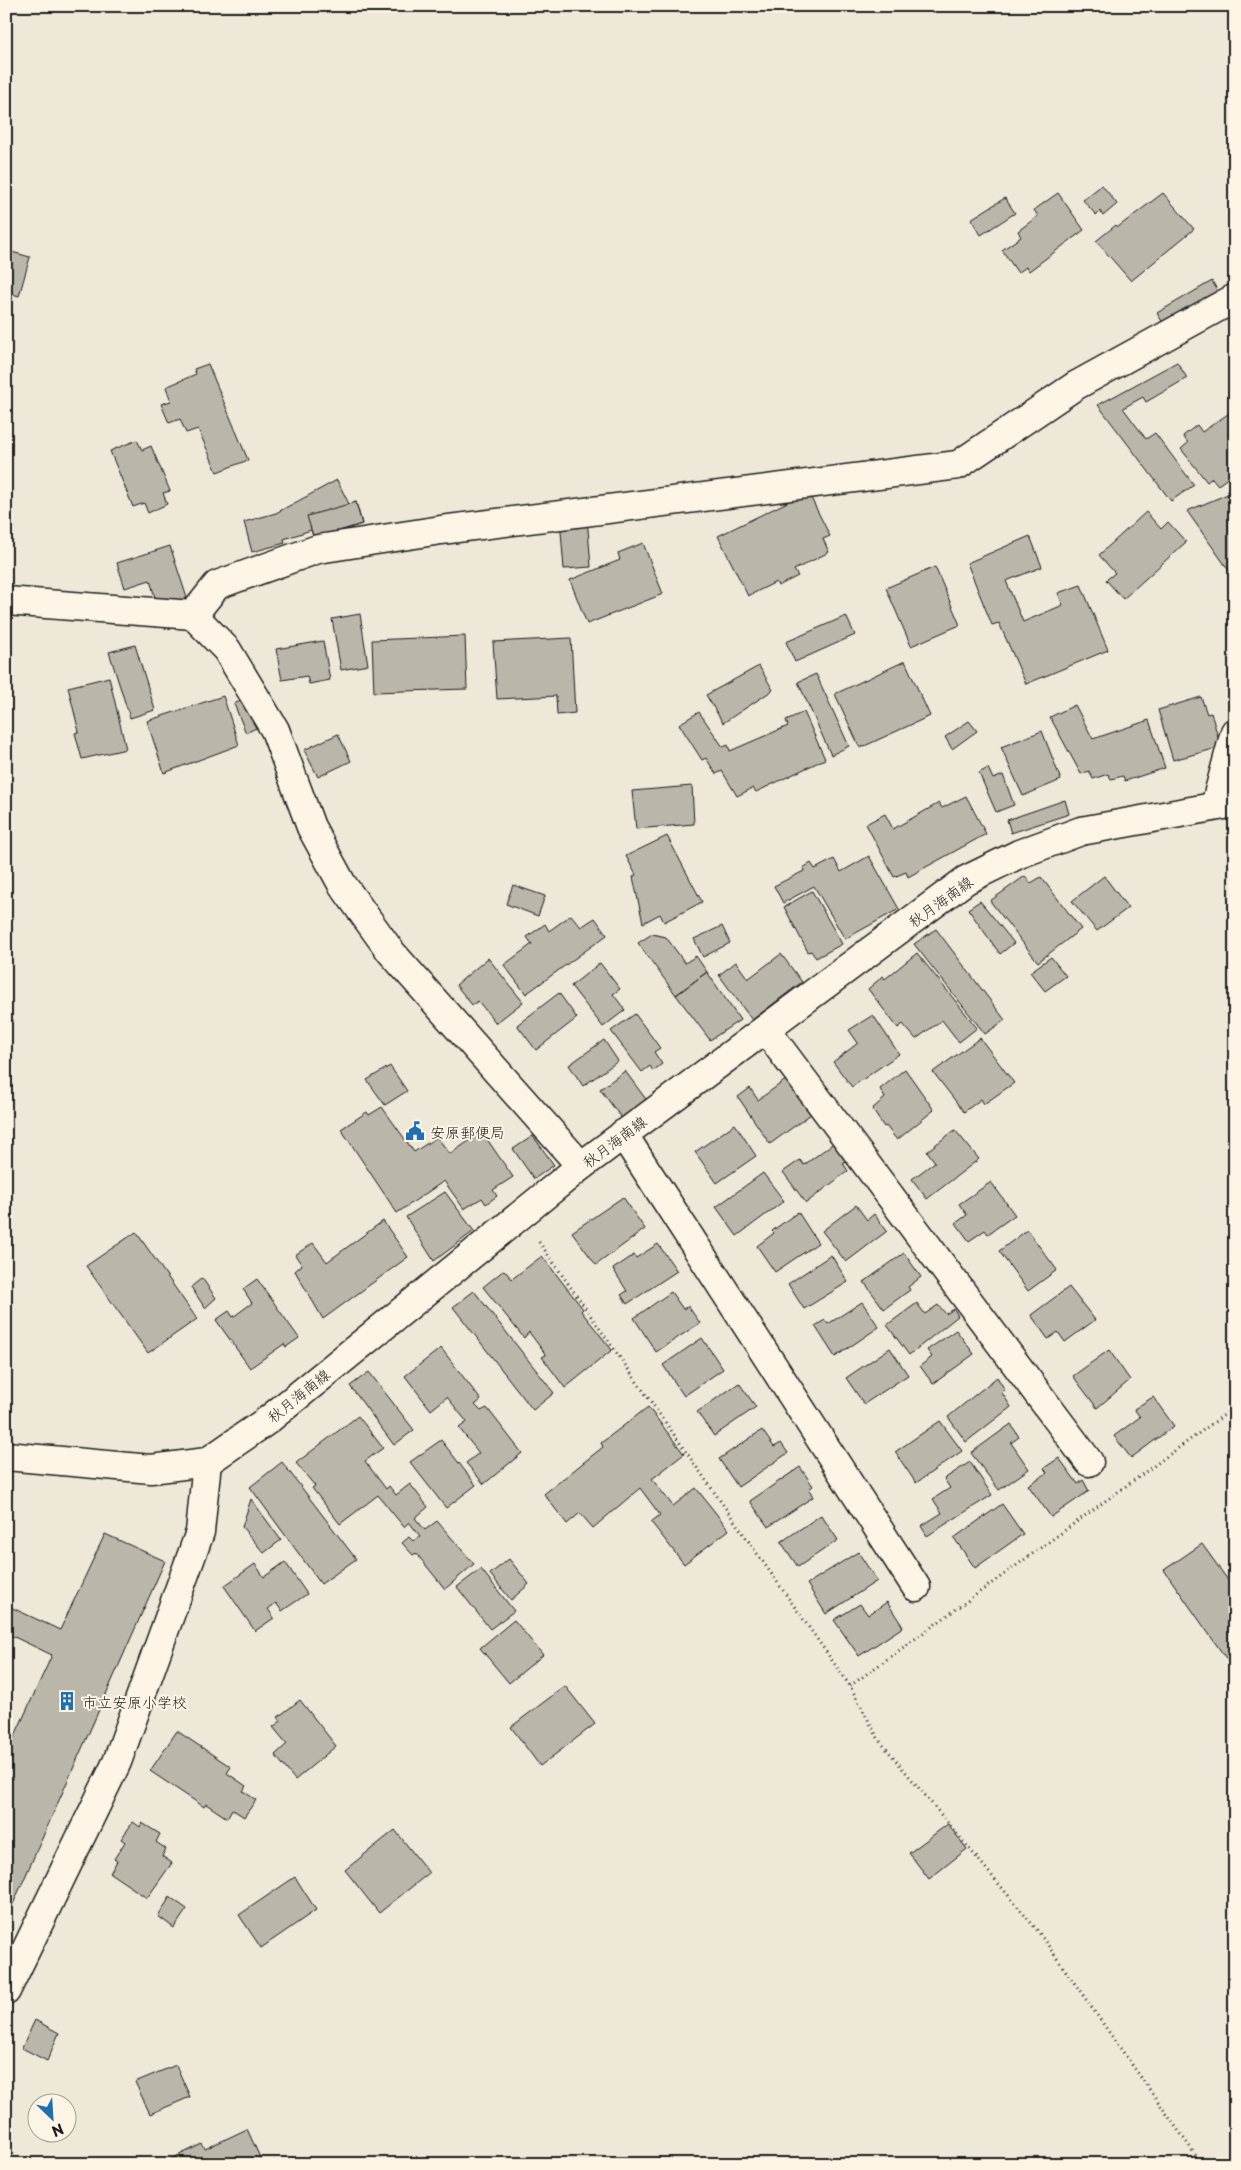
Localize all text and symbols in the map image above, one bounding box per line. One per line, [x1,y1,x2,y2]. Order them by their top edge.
street label: 秋月海南線 [903,870,977,932]
street label: 秋月海南線 [577,1109,651,1173]
public building icon: 安原郵便局 [404,1120,426,1142]
place label: 安原郵便局 [430,1120,505,1143]
street label: 秋月海南線 [262,1362,334,1428]
building icon: 市立安原小学校 [56,1690,78,1712]
place label: 市立安原小学校 [82,1690,187,1713]
north arrow [28,2092,78,2142]
text: N [48,2118,67,2142]

